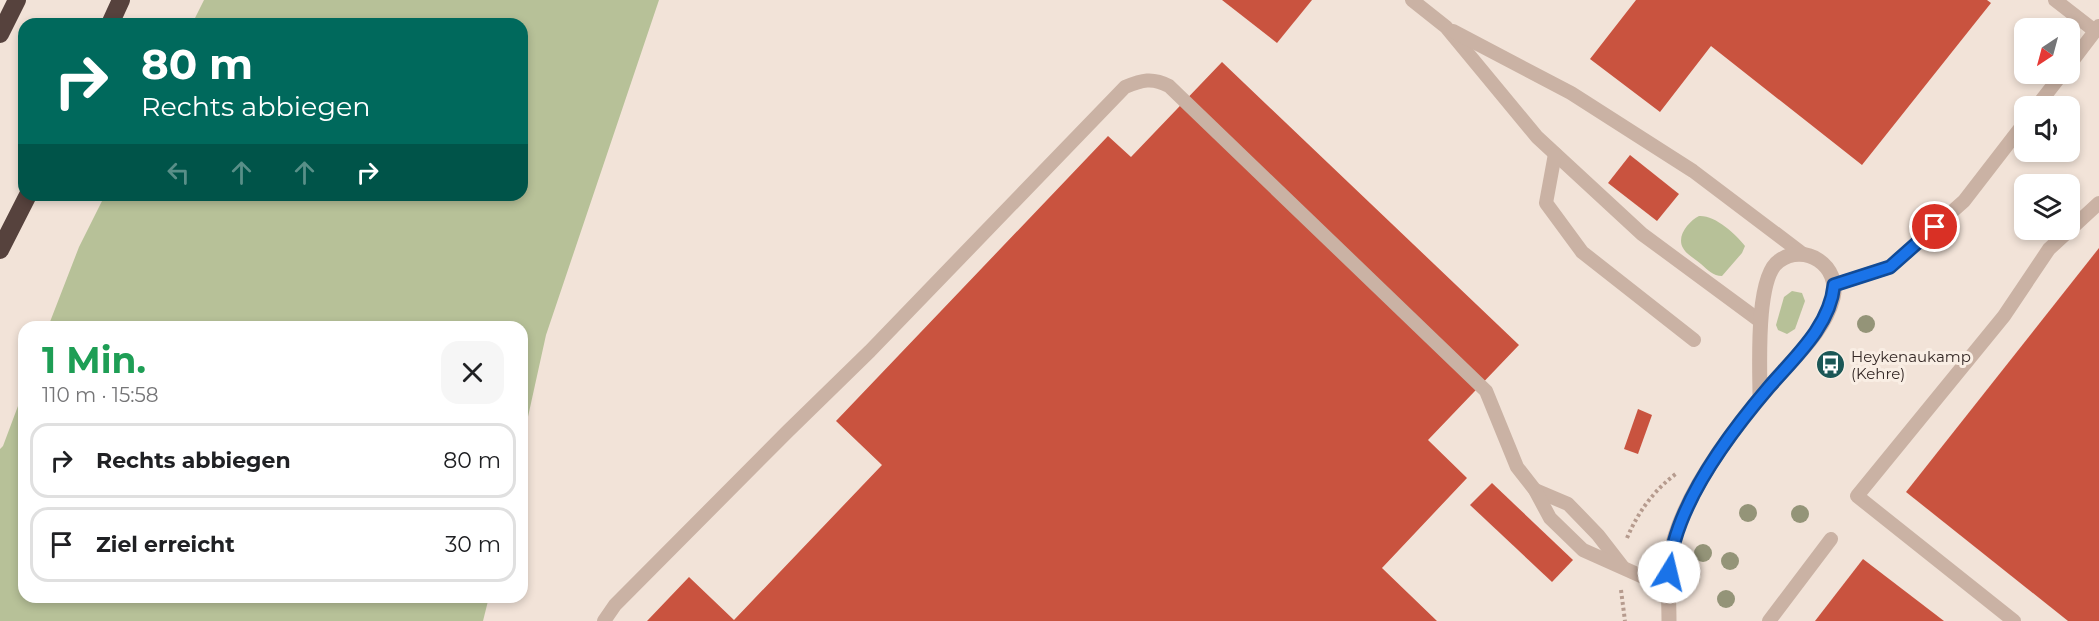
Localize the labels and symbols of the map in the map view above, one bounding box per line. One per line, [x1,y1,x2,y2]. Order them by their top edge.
north arrow [2014,18,2080,84]
pin [1909,201,1960,252]
place label: Heykenaukamp (Kehre) [1851,347,1971,383]
bus stop icon: Heykenaukamp (Kehre) [1814,349,1846,381]
position arrow [1637,540,1701,604]

